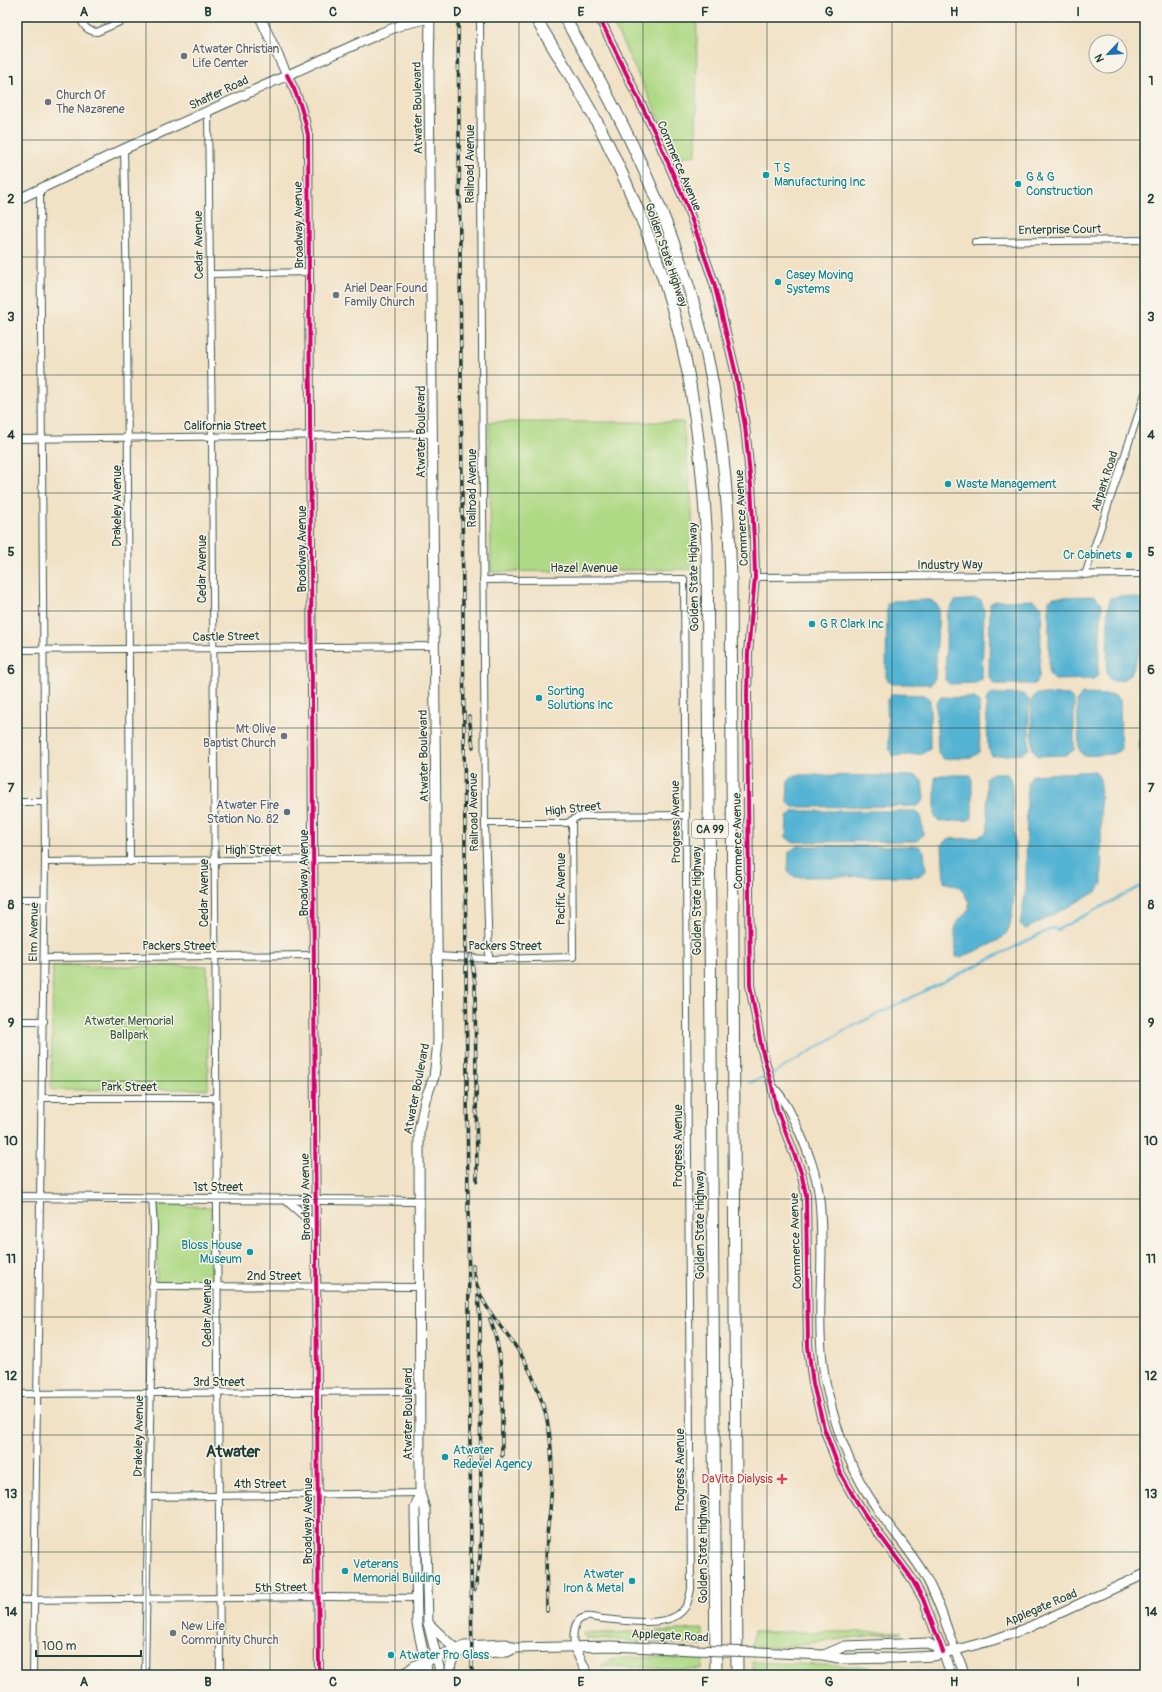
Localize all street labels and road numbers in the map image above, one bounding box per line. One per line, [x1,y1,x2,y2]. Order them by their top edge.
street label: Atwater Boulevard [410,61,426,154]
street label: Shaffer Road [187,73,251,113]
street label: Commerce Avenue [653,119,705,213]
street label: Railroad Avenue [463,124,478,203]
street label: Broadway Avenue [291,181,307,269]
street label: Golden State Highway [641,201,691,309]
street label: Cedar Avenue [191,211,207,279]
street label: Enterprise Court [1018,222,1102,238]
street label: Atwater Boulevard [414,386,429,478]
street label: California Street [184,419,266,434]
street label: Railroad Avenue [465,448,480,527]
street label: Airpark Road [1088,449,1122,513]
street label: Drakeley Avenue [110,465,125,547]
street label: Commerce Avenue [732,469,752,567]
street label: Broadway Avenue [295,505,310,593]
street label: Golden State Highway [686,522,702,632]
street label: Cedar Avenue [195,535,210,603]
street label: Industry Way [917,558,983,573]
street label: Hazel Avenue [550,561,618,576]
street label: Castle Street [192,629,260,645]
street label: Atwater Boulevard [416,709,432,802]
street label: Railroad Avenue [466,772,482,852]
street label: Progress Avenue [668,780,684,864]
street label: Commerce Avenue [730,793,746,889]
street label: High Street [544,799,602,819]
road number: CA 99 [692,820,728,838]
street label: Broadway Avenue [297,829,312,917]
street label: High Street [225,843,281,858]
street label: Golden State Highway [690,846,705,956]
street label: Pacific Avenue [554,853,569,925]
street label: Cedar Avenue [197,859,212,927]
street label: Elm Avenue [26,902,42,962]
street label: Packers Street [142,939,216,954]
street label: Packers Street [468,939,542,954]
street label: Atwater Boulevard [401,1042,433,1136]
street label: Park Street [101,1080,157,1095]
street label: Progress Avenue [671,1104,686,1188]
street label: Broadway Avenue [298,1153,314,1241]
street label: Golden State Highway [693,1170,708,1280]
street label: 1st Street [193,1180,243,1195]
street label: Commerce Avenue [787,1192,805,1289]
street label: 2nd Street [247,1269,301,1284]
street label: Cedar Avenue [200,1279,215,1347]
street label: Atwater Boulevard [401,1368,416,1460]
street label: 3rd Street [193,1375,245,1390]
street label: Drakeley Avenue [131,1395,147,1477]
street label: Progress Avenue [673,1428,688,1512]
street label: 4th Street [234,1477,286,1492]
street label: Broadway Avenue [301,1477,316,1565]
street label: Golden State Highway [696,1494,711,1604]
street label: 5th Street [255,1580,307,1596]
street label: Applegate Road [1002,1586,1080,1630]
street label: Applegate Road [631,1626,709,1646]

